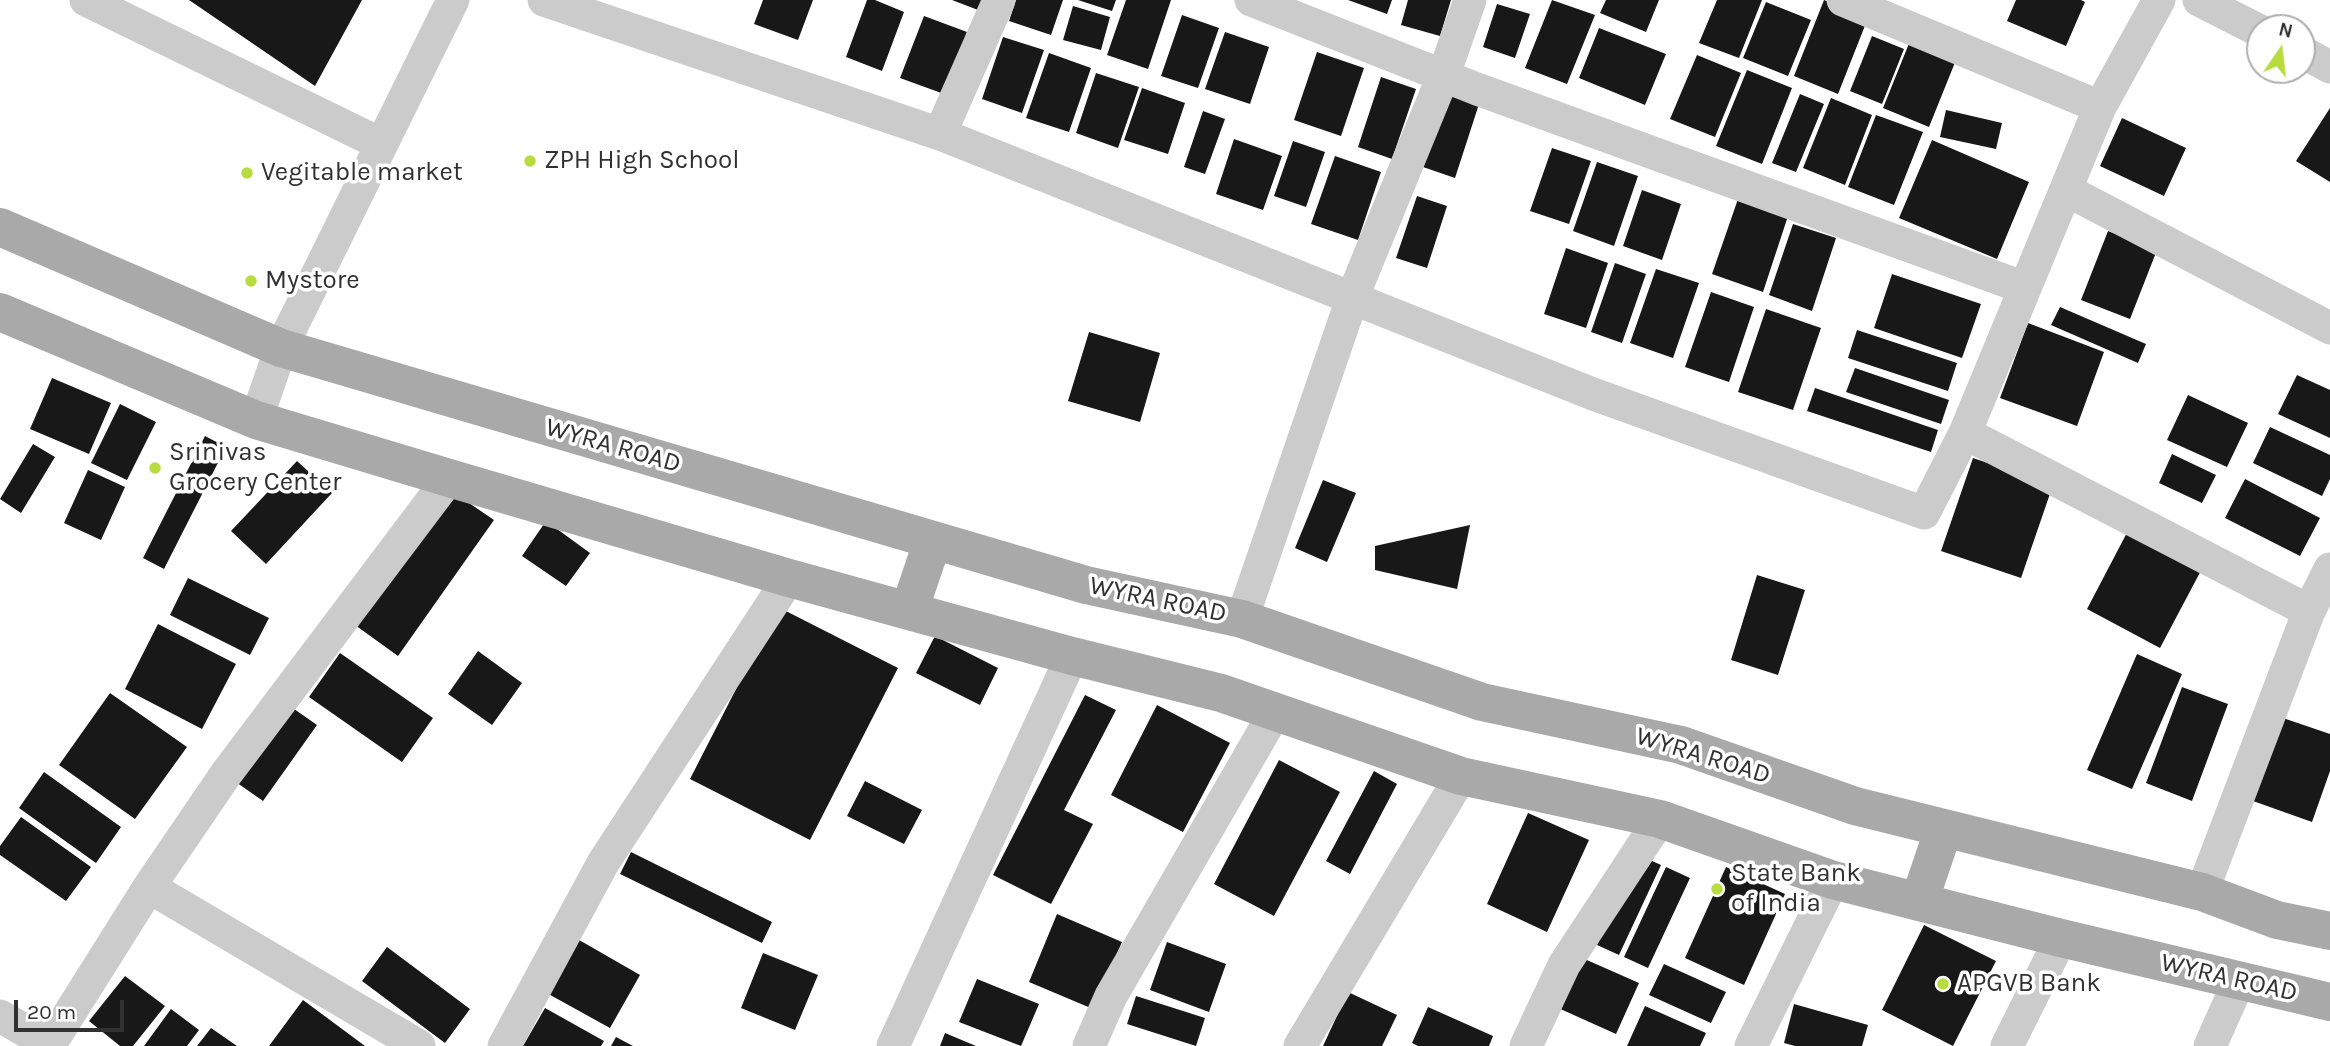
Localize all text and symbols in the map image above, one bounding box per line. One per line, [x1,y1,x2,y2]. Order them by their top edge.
north arrow [2246,14,2316,84]
text: N [2276,18,2295,43]
place label: ZPH High School [544,145,740,177]
marker: ZPH High School [522,153,538,169]
place label: Vegitable market [261,157,463,189]
marker: Vegitable market [239,165,255,181]
place label: Mystore [265,265,360,297]
marker: Mystore [243,273,259,289]
street label: WYRA ROAD [542,412,684,480]
place label: Srinivas Grocery Center [169,437,341,498]
marker: Srinivas Grocery Center [147,460,163,476]
street label: WYRA ROAD [1087,570,1229,630]
street label: WYRA ROAD [1632,721,1774,791]
place label: State Bank of India [1731,858,1861,920]
marker: State Bank of India [1709,881,1725,897]
street label: WYRA ROAD [2158,947,2300,1009]
place label: APGVB Bank [1957,968,2101,1000]
marker: APGVB Bank [1935,976,1951,992]
scale bar [18,986,128,1030]
text: 20 m [27,1000,76,1024]

